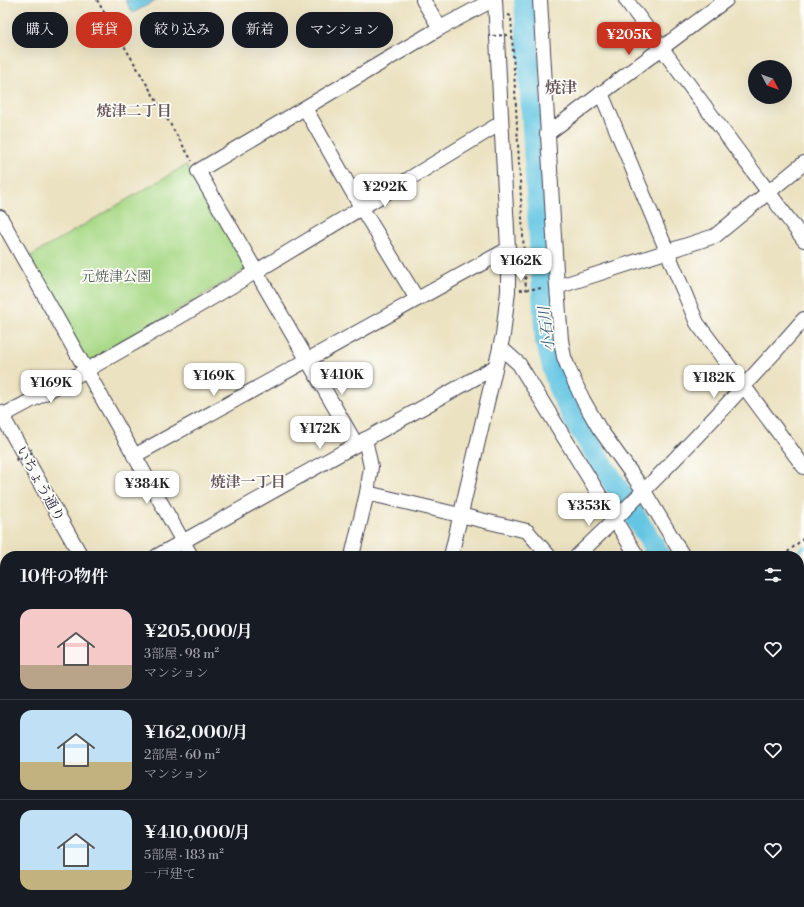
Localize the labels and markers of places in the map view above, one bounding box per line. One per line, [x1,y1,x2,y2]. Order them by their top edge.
pin: ¥205K [601,22,657,56]
pin: ¥292K [357,174,413,208]
pin: ¥162K [493,248,549,282]
pin: ¥410K [314,362,370,396]
pin: ¥169K [186,363,242,397]
pin: ¥182K [686,365,742,399]
pin: ¥169K [23,370,79,404]
pin: ¥172K [292,416,348,450]
pin: ¥384K [119,471,175,505]
pin: ¥353K [561,493,617,527]

